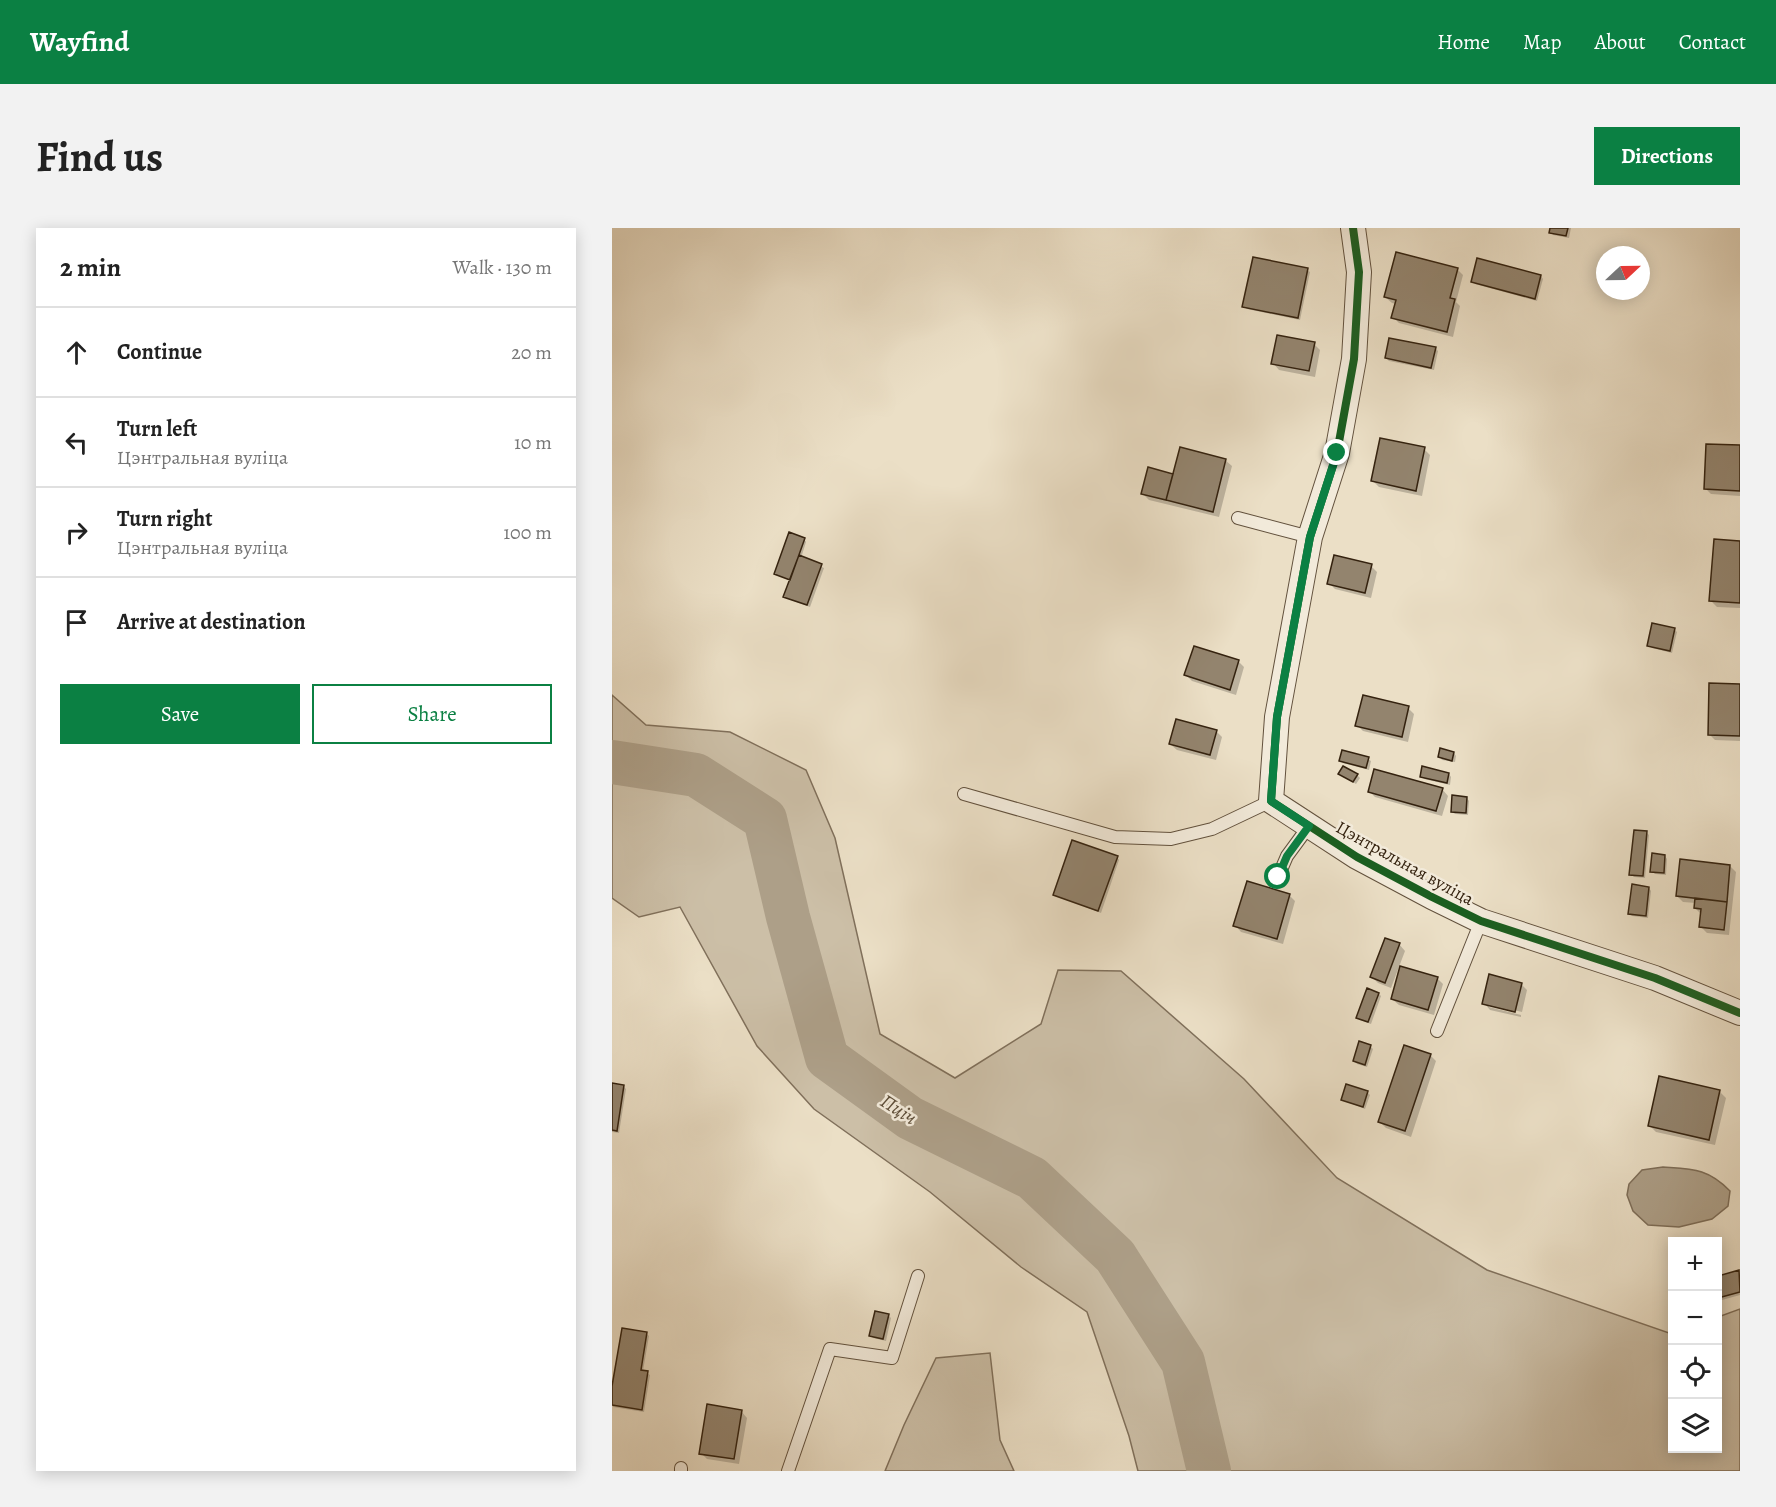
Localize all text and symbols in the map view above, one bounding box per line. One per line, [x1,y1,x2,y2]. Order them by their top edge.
text: Wayfind [30,23,129,61]
text: Home [1437,28,1490,56]
text: Map [1523,28,1561,56]
text: About [1594,28,1646,56]
text: Contact [1679,28,1746,56]
button: Directions [1594,127,1740,185]
text: Find us [36,128,163,185]
north arrow [1596,246,1650,300]
text: 2 min [60,250,121,285]
text: Walk · 130 m [453,254,552,281]
icon: ahead [60,336,93,369]
text: Continue [117,337,202,367]
text: 20 m [511,339,552,366]
text: Turn left [117,414,197,444]
icon: left [60,426,93,459]
text: 10 m [514,429,552,456]
route end [1323,439,1349,465]
text: Цэнтральная вуліца [117,444,288,471]
text: Turn right [117,504,213,534]
icon: right [60,516,93,549]
text: 100 m [503,519,552,546]
text: Цэнтральная вуліца [117,534,288,561]
icon: arrive [60,606,93,639]
text: Arrive at destination [117,607,306,637]
button: Save [60,684,300,744]
button: Share [312,684,552,744]
street label: Цэнтральная вуліца [1332,815,1479,911]
route start [1264,863,1290,889]
water label: Пціч [875,1088,922,1131]
map controls [1668,1237,1722,1453]
button: + [1668,1237,1722,1291]
button: − [1668,1291,1722,1345]
button: locate [1668,1345,1722,1399]
button: layers [1668,1399,1722,1453]

